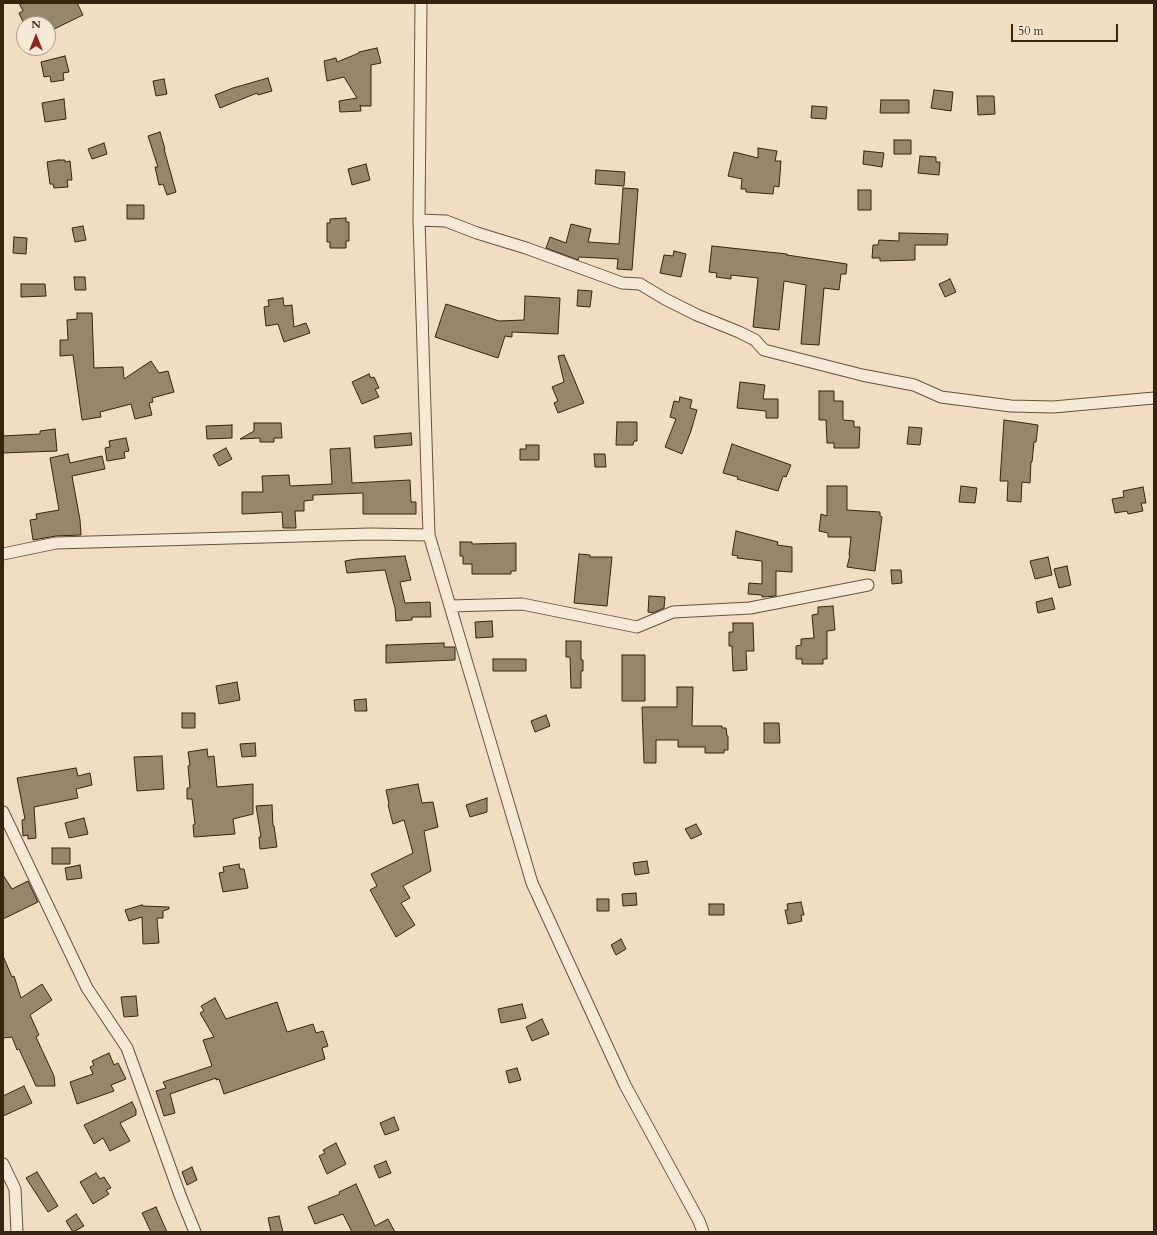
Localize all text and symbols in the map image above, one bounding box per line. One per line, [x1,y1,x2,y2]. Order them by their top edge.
north arrow [16,16,56,56]
scale bar [1013,16,1120,42]
text: N [31,17,41,32]
text: 50 m [1018,23,1044,39]

